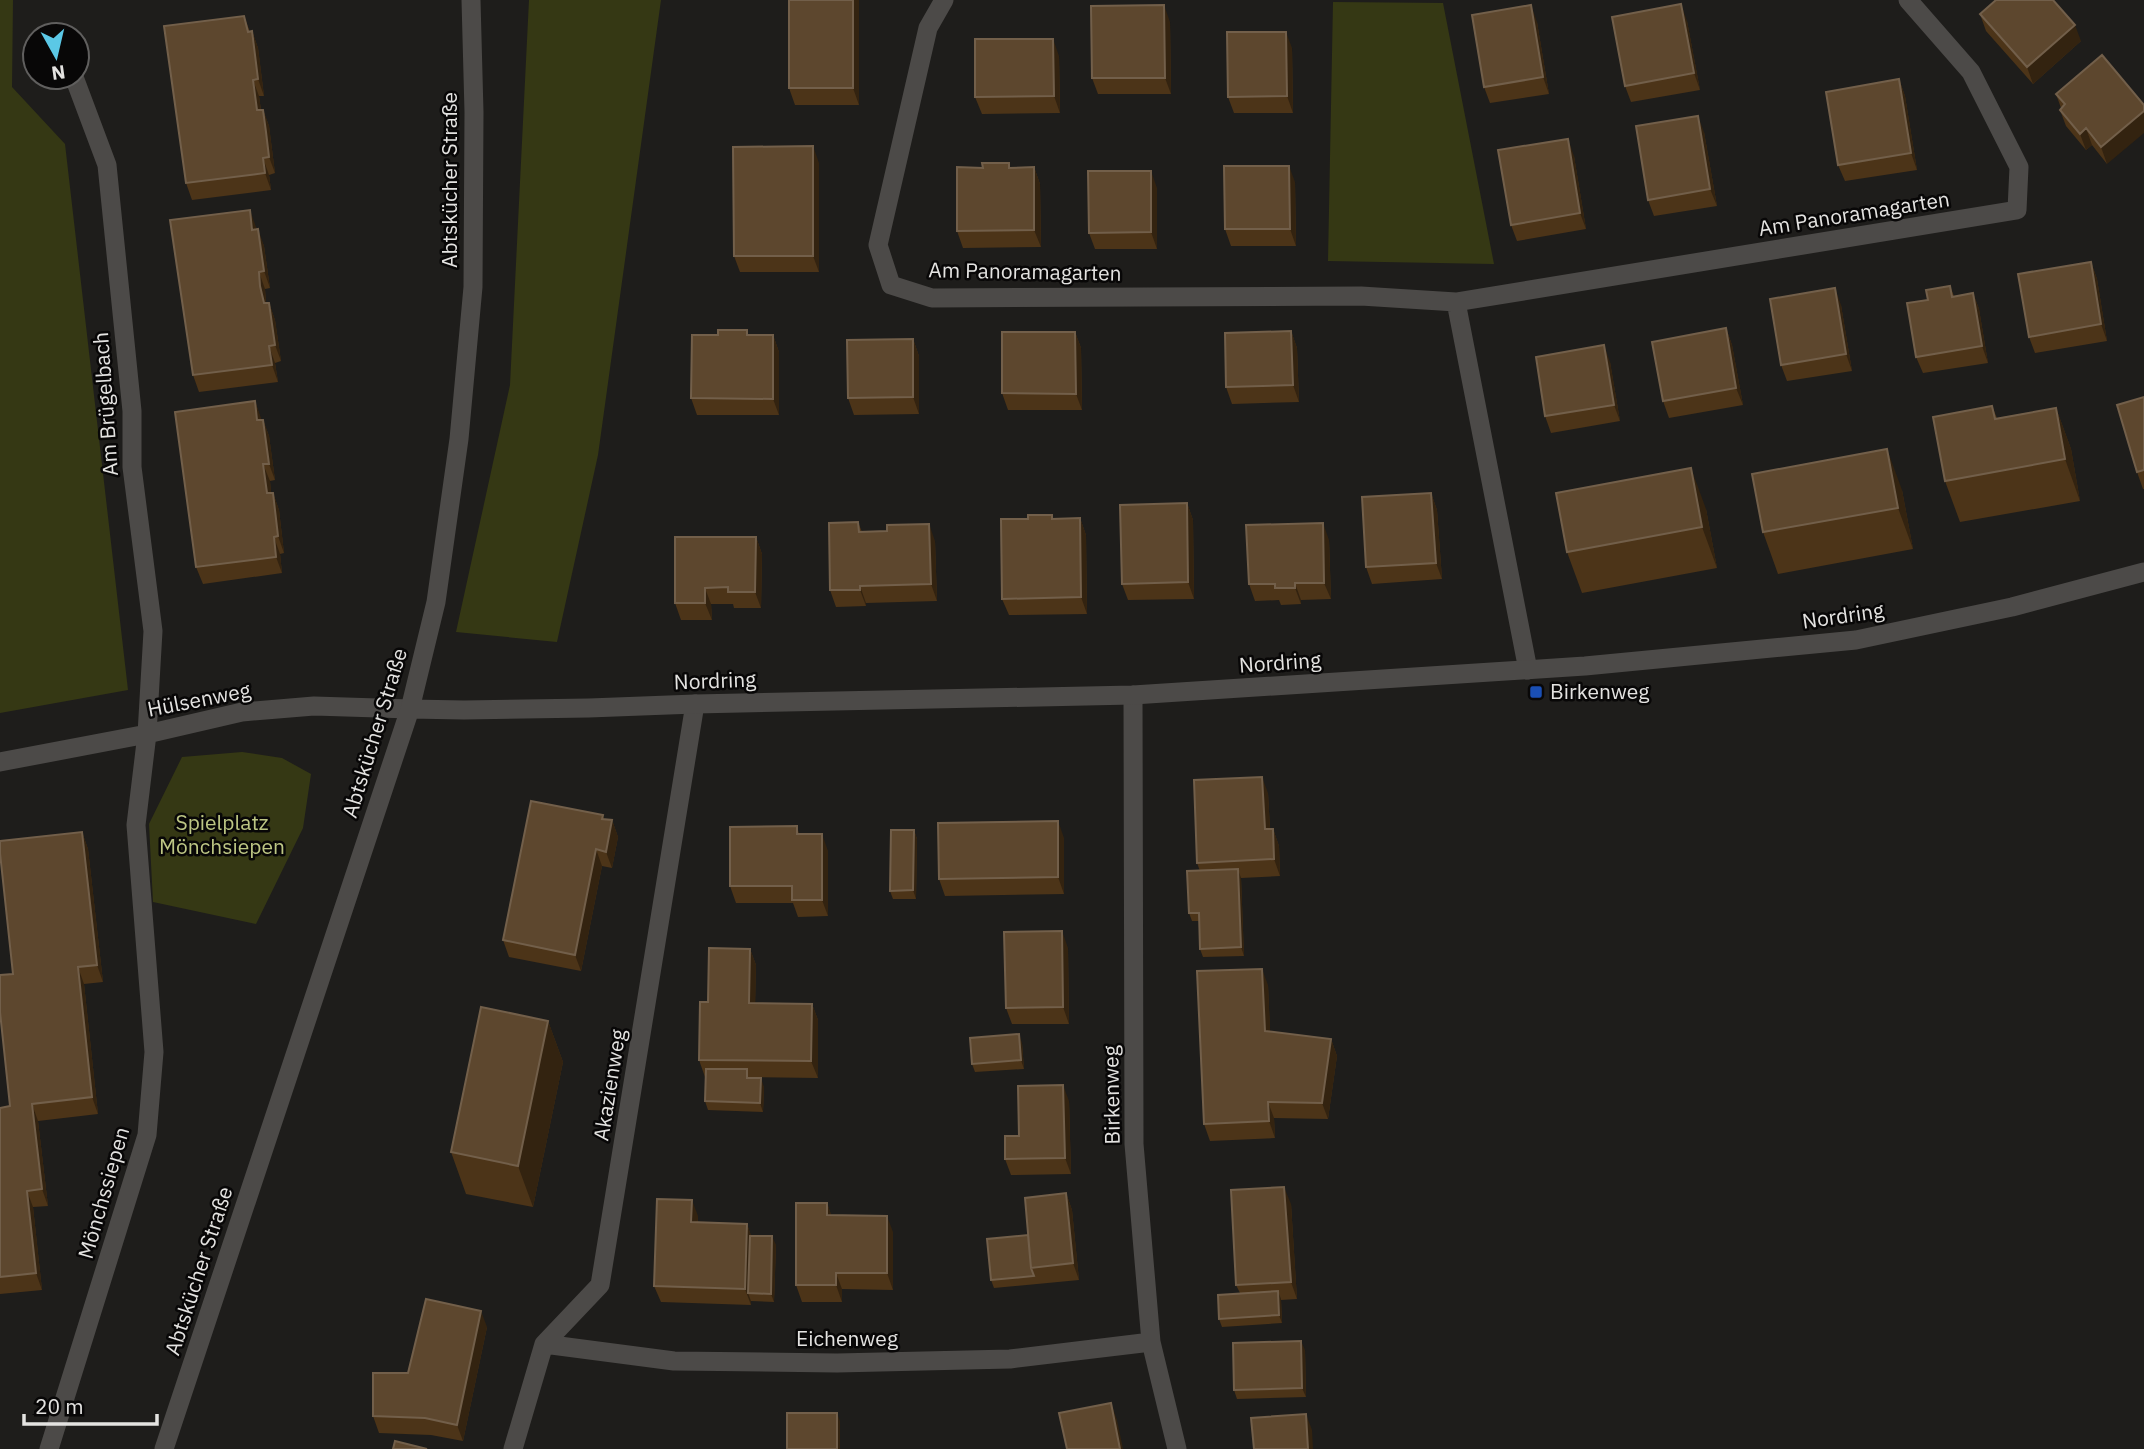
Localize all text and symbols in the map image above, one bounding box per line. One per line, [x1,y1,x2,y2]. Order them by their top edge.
north arrow [21,21,91,91]
text: N [50,60,67,86]
street label: Abtskücher Straße [435,92,463,268]
street label: Am Panoramagarten [1756,184,1952,242]
street label: Am Panoramagarten [928,255,1122,287]
street label: Am Brügelbach [86,331,124,477]
street label: Nordring [1800,595,1886,635]
street label: Abtskücher Straße [335,644,413,821]
street label: Nordring [1238,645,1322,679]
street label: Nordring [673,665,757,695]
street label: Hülsenweg [145,675,253,723]
place label: Birkenweg [1550,677,1649,705]
marker: Birkenweg [1528,684,1544,700]
park label: Spielplatz Mönchsiepen [159,808,285,860]
street label: Akazienweg [586,1027,632,1143]
street label: Birkenweg [1096,1045,1126,1145]
street label: Mönchssiepen [71,1124,135,1262]
street label: Abtskücher Straße [158,1183,239,1359]
street label: Eichenweg [796,1324,898,1352]
scale bar [24,1382,158,1426]
text: 20 m [35,1392,84,1420]

